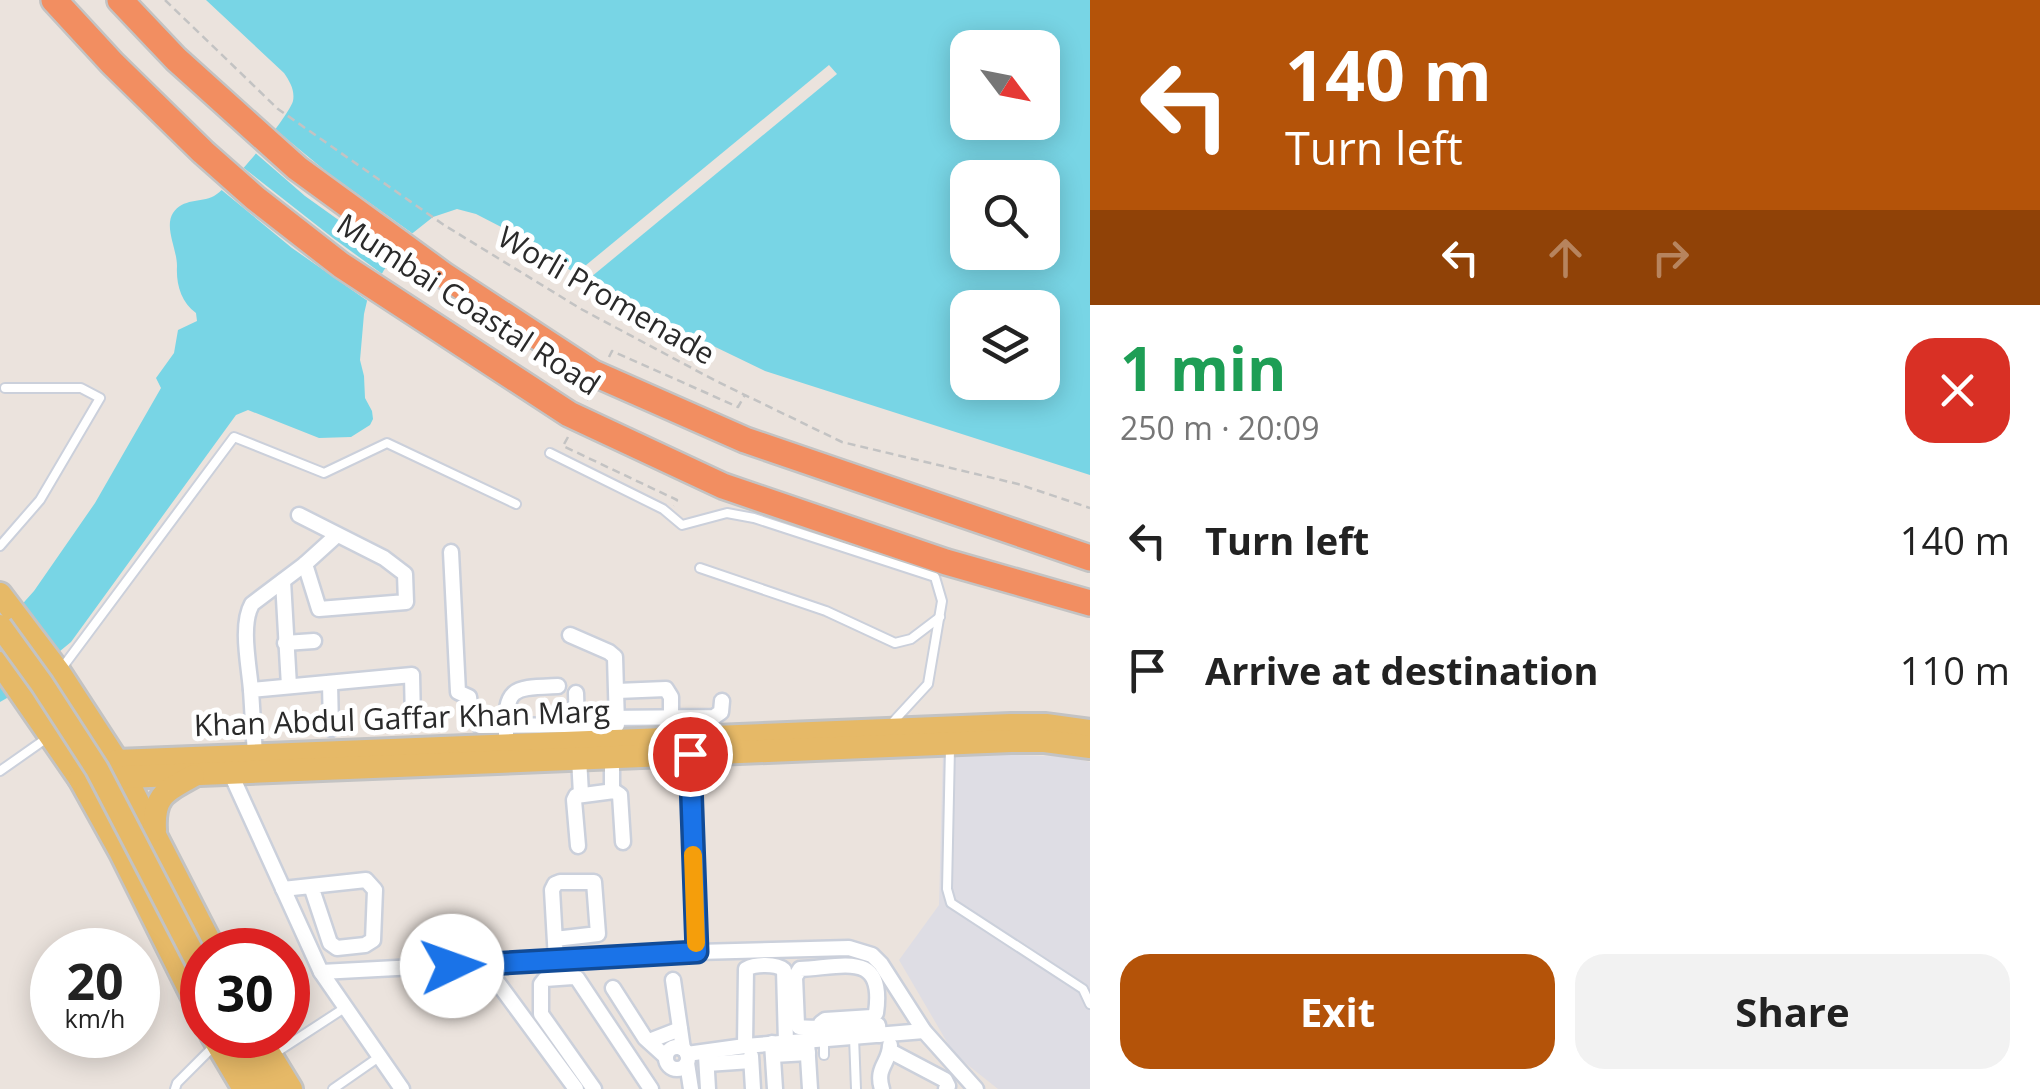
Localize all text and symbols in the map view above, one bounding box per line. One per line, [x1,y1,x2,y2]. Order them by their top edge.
text: 140 m [1285,26,1492,122]
north arrow [950,30,1060,140]
map controls [950,30,1060,400]
icon: left [1120,40,1250,170]
text: Turn left [1285,117,1463,178]
button: search [950,160,1060,270]
street label: Mumbai Coastal Road [329,203,608,404]
street label: Worli Promenade [491,216,723,374]
icon: left [1433,230,1488,285]
icon: ahead [1538,230,1593,285]
icon: right [1643,230,1698,285]
button: layers [950,290,1060,400]
text: 1 min [1120,327,1287,409]
button: close [1905,338,2010,443]
text: 250 m · 20:09 [1120,406,1319,449]
icon: left [1120,513,1175,568]
text: Turn left [1205,514,1369,566]
text: 140 m [1900,514,2010,566]
icon: arrive [1120,643,1175,698]
text: Arrive at destination [1205,644,1599,696]
text: 110 m [1900,644,2010,696]
street label: Khan Abdul Gaffar Khan Marg [193,690,611,745]
pin [648,712,733,797]
icon: arrive [663,727,718,782]
position arrow [400,914,504,1018]
speed limit sign: 30 [180,928,310,1058]
text: 20 [66,947,124,1015]
button: Exit [1120,954,1555,1069]
button: Share [1575,954,2010,1069]
text: km/h [65,1001,125,1035]

